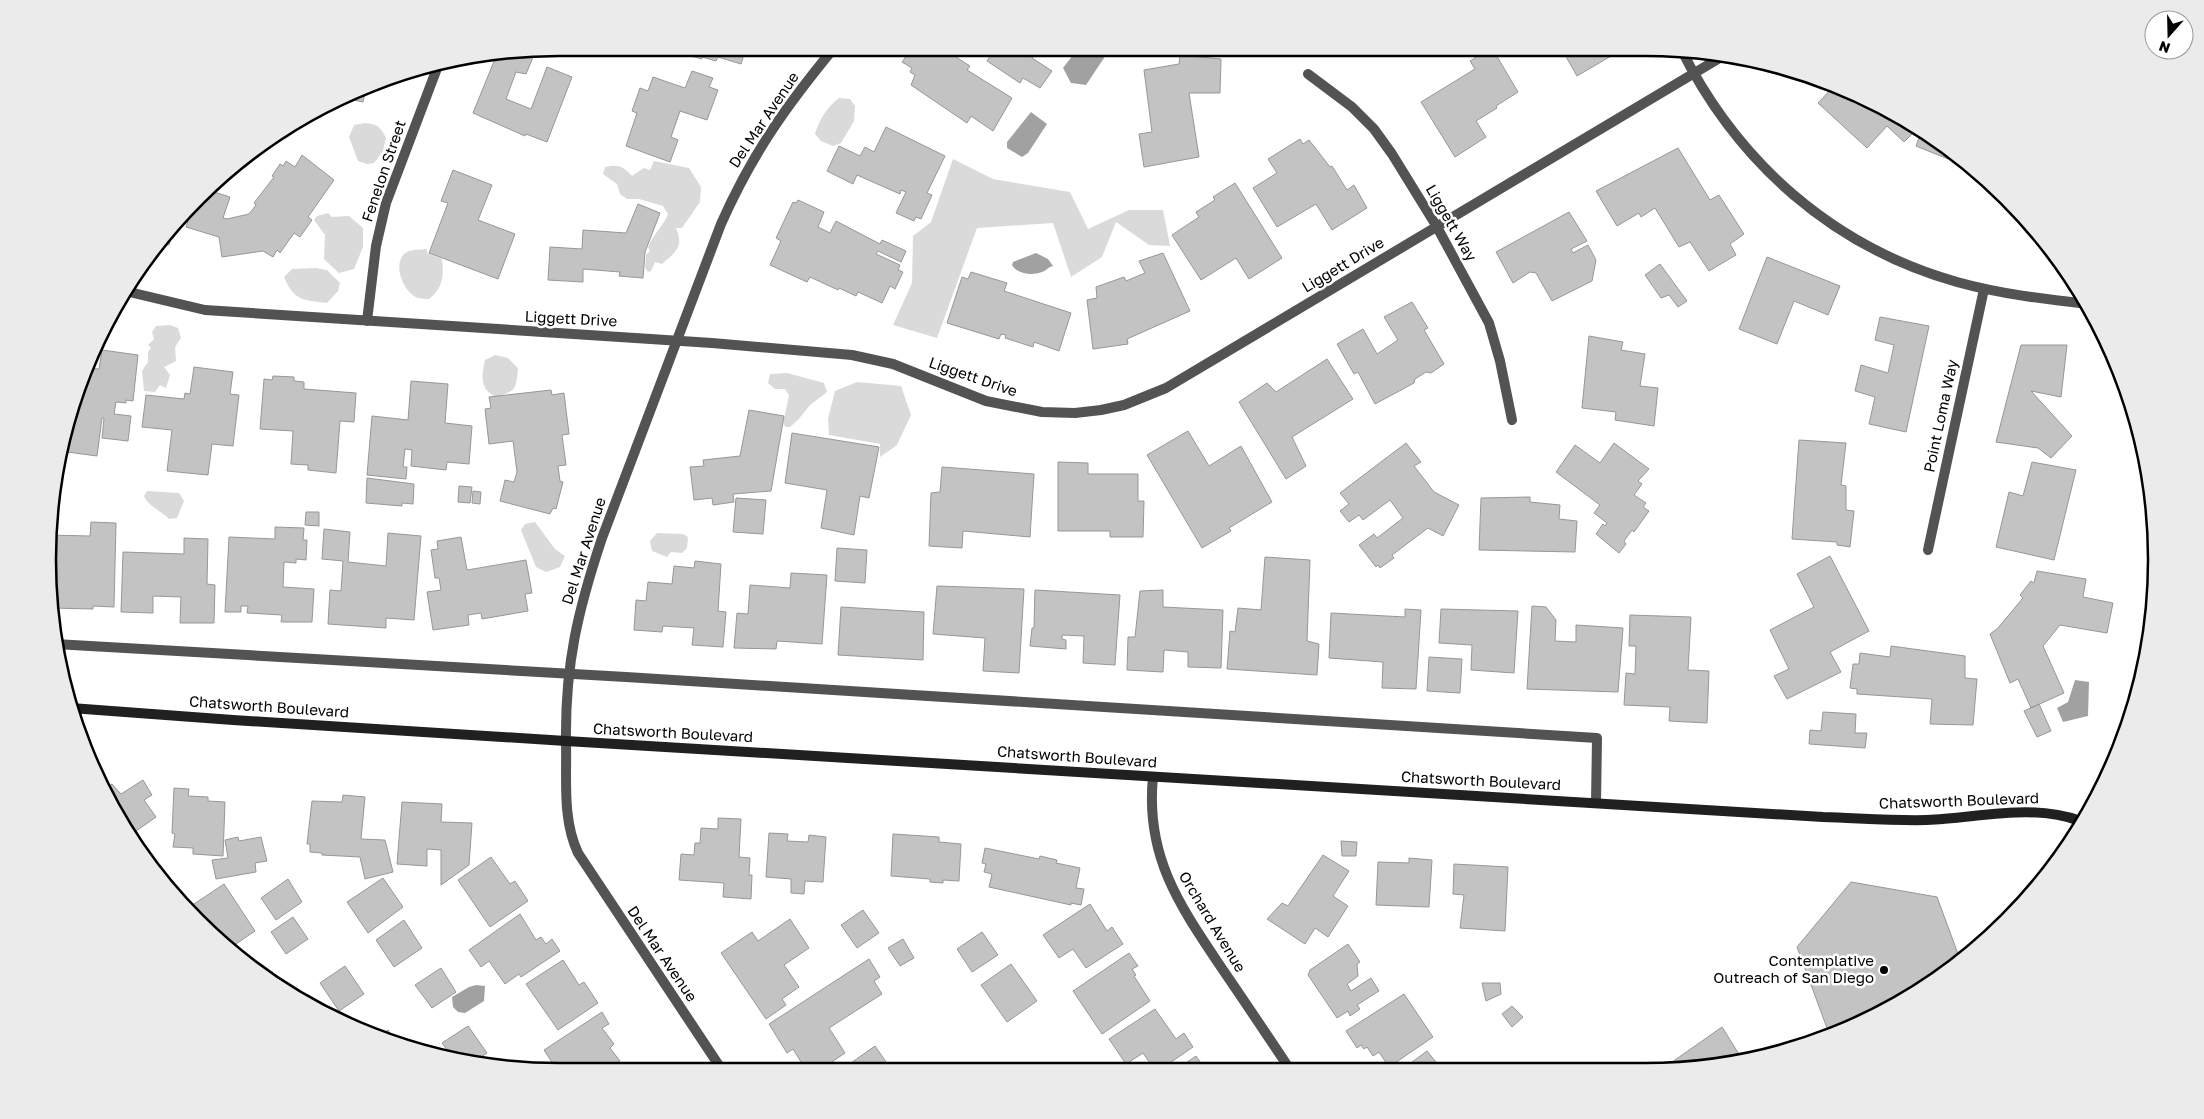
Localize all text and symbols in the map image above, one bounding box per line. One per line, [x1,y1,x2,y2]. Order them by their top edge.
north arrow [2144,10,2194,60]
text: N [2156,38,2172,57]
street label: Del Mar Avenue [724,68,802,171]
street label: Fenelon Street [357,117,409,224]
street label: Liggett Way [1423,181,1481,265]
street label: Liggett Drive [1298,232,1387,296]
street label: Liggett Drive [524,307,618,329]
street label: Liggett Drive [927,352,1020,400]
street label: Point Loma Way [1919,357,1961,474]
street label: Del Mar Avenue [557,495,609,607]
street label: Chatsworth Boulevard [188,691,350,721]
street label: Chatsworth Boulevard [593,719,754,745]
street label: Chatsworth Boulevard [996,741,1158,771]
street label: Chatsworth Boulevard [1401,767,1562,793]
street label: Chatsworth Boulevard [1879,788,2039,812]
street label: Orchard Avenue [1176,868,1250,975]
street label: Del Mar Avenue [624,902,702,1005]
place label: Contemplative Outreach of San Diego [1713,951,1874,986]
marker: Contemplative Outreach of San Diego [1878,964,1890,976]

